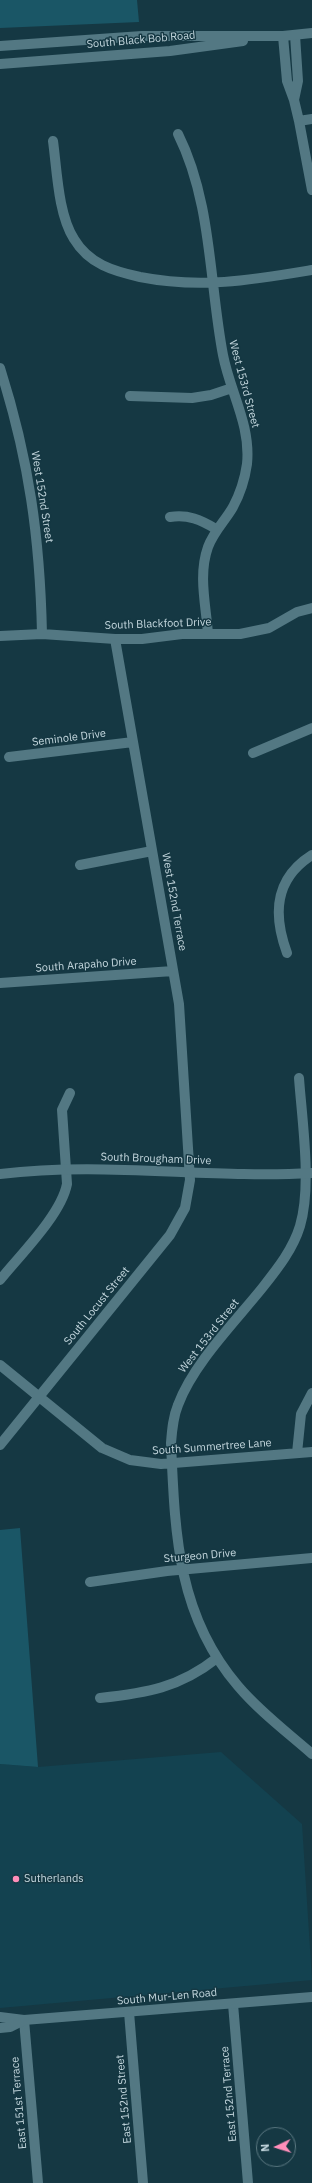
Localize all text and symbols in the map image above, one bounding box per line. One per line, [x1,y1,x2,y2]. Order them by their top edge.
street label: South Black Bob Road [86,29,196,51]
street label: West 153rd Street [226,339,262,429]
street label: West 152nd Street [28,450,56,544]
street label: South Blackfoot Drive [104,616,212,632]
street label: Seminole Drive [31,727,107,749]
street label: West 152nd Terrace [159,852,189,952]
street label: South Arapaho Drive [35,955,137,975]
street label: South Brougham Drive [100,1150,212,1168]
street label: South Locust Street [61,1264,133,1348]
street label: West 153rd Street [176,1296,242,1376]
street label: South Summertree Lane [152,1436,272,1458]
street label: Sturgeon Drive [163,1546,237,1566]
place label: Sutherlands [24,1872,84,1886]
marker: Sutherlands [11,1874,21,1884]
street label: South Mur-Len Road [116,1986,218,2008]
street label: East 152nd Terrace [218,2046,240,2142]
street label: East 152nd Street [114,2054,134,2144]
street label: East 151st Terrace [8,2056,30,2150]
north arrow [256,2127,296,2167]
text: N [258,2143,272,2152]

